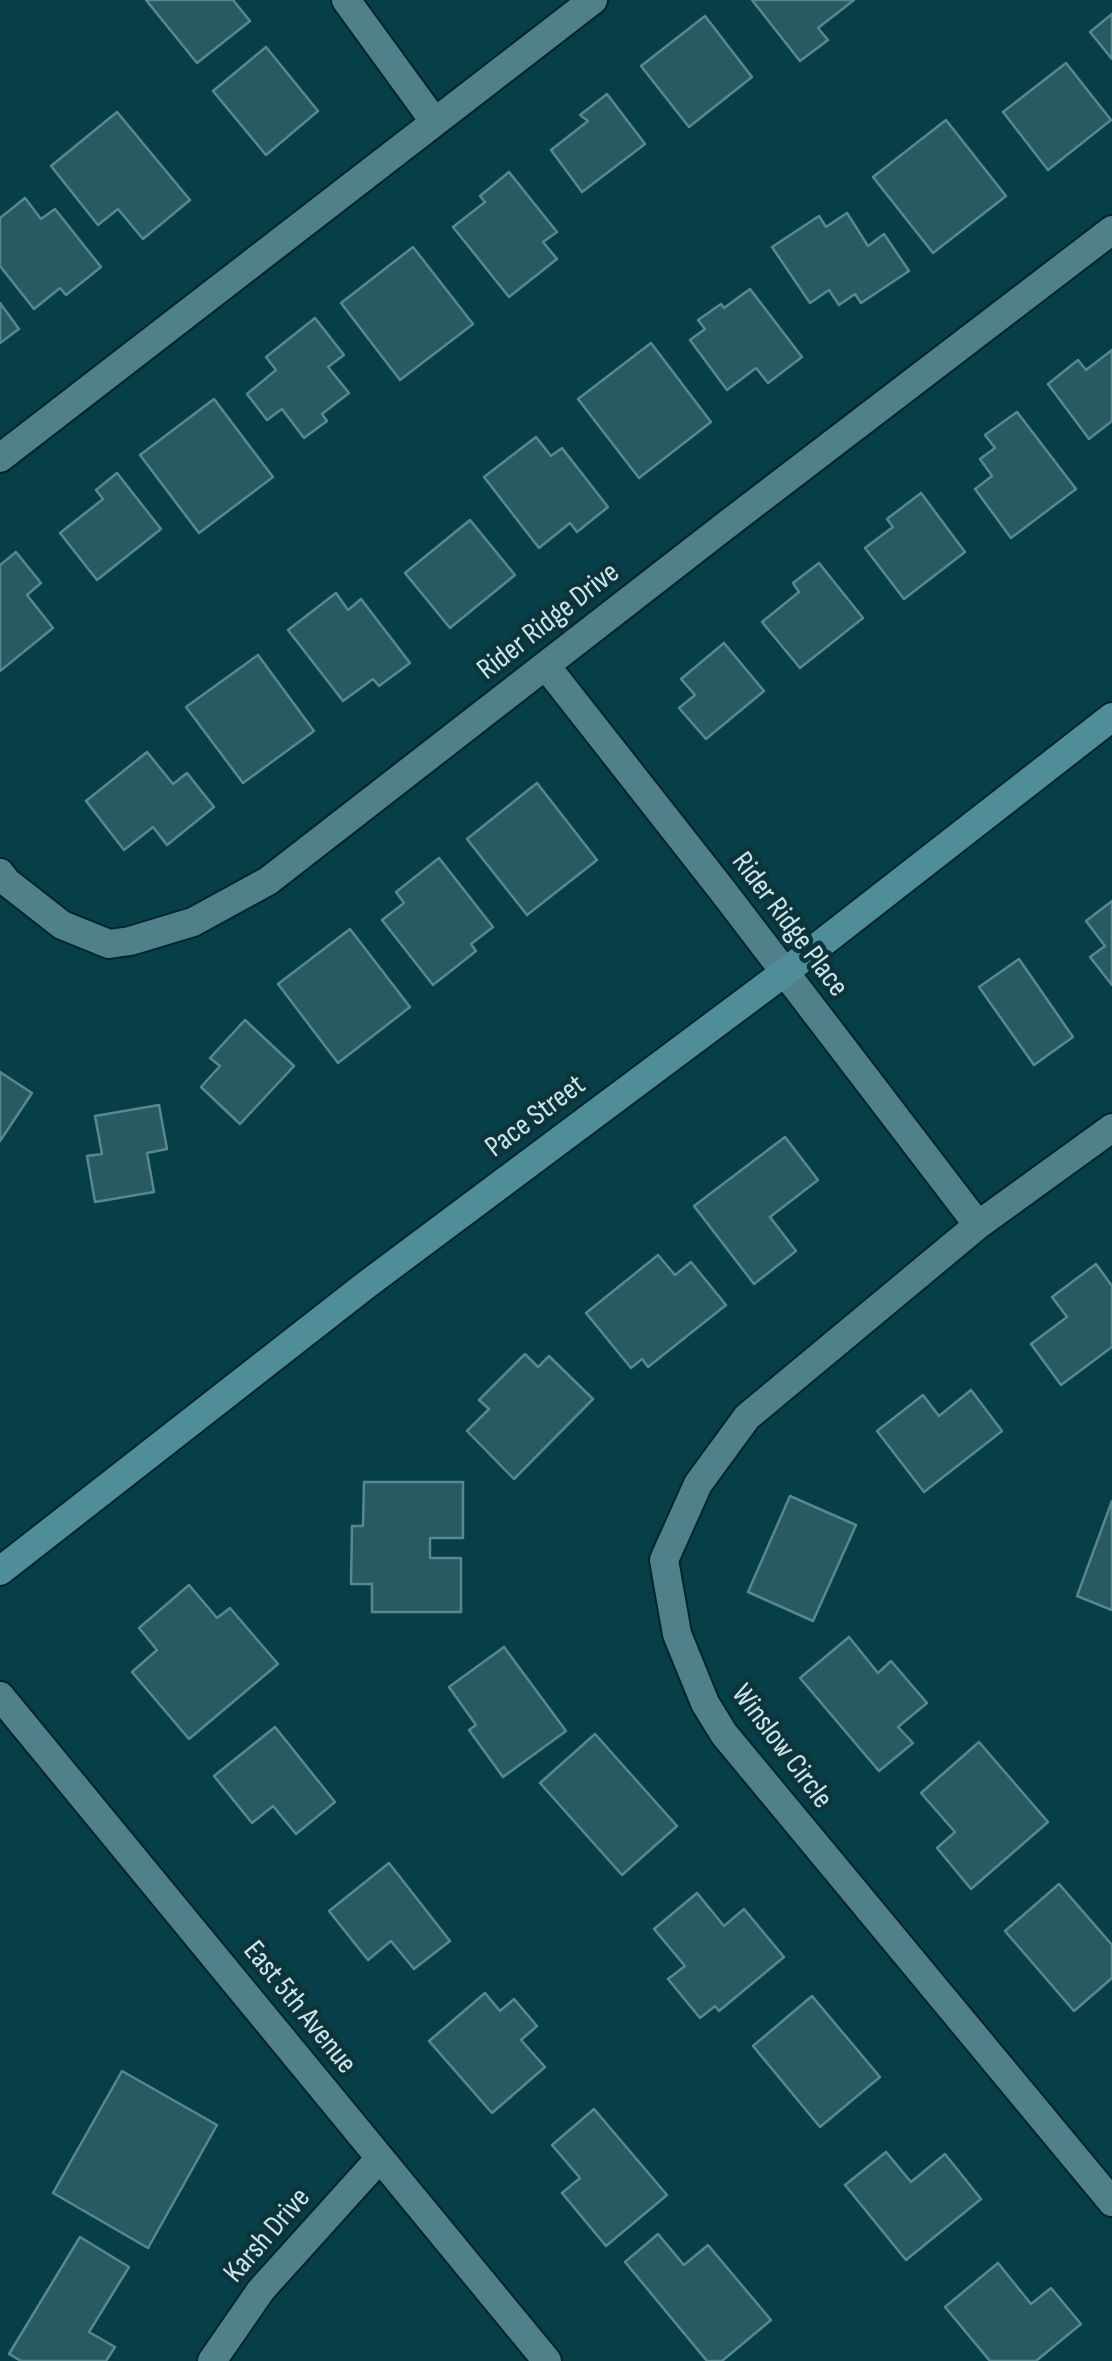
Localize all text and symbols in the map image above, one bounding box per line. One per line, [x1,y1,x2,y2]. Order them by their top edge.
street label: Rider Ridge Drive [471,555,627,689]
street label: Rider Ridge Place [723,846,855,1004]
street label: Pace Street [479,1068,593,1166]
street label: Winslow Circle [723,1678,839,1816]
street label: East 5th Avenue [235,1934,363,2082]
street label: Karsh Drive [217,2181,319,2291]

